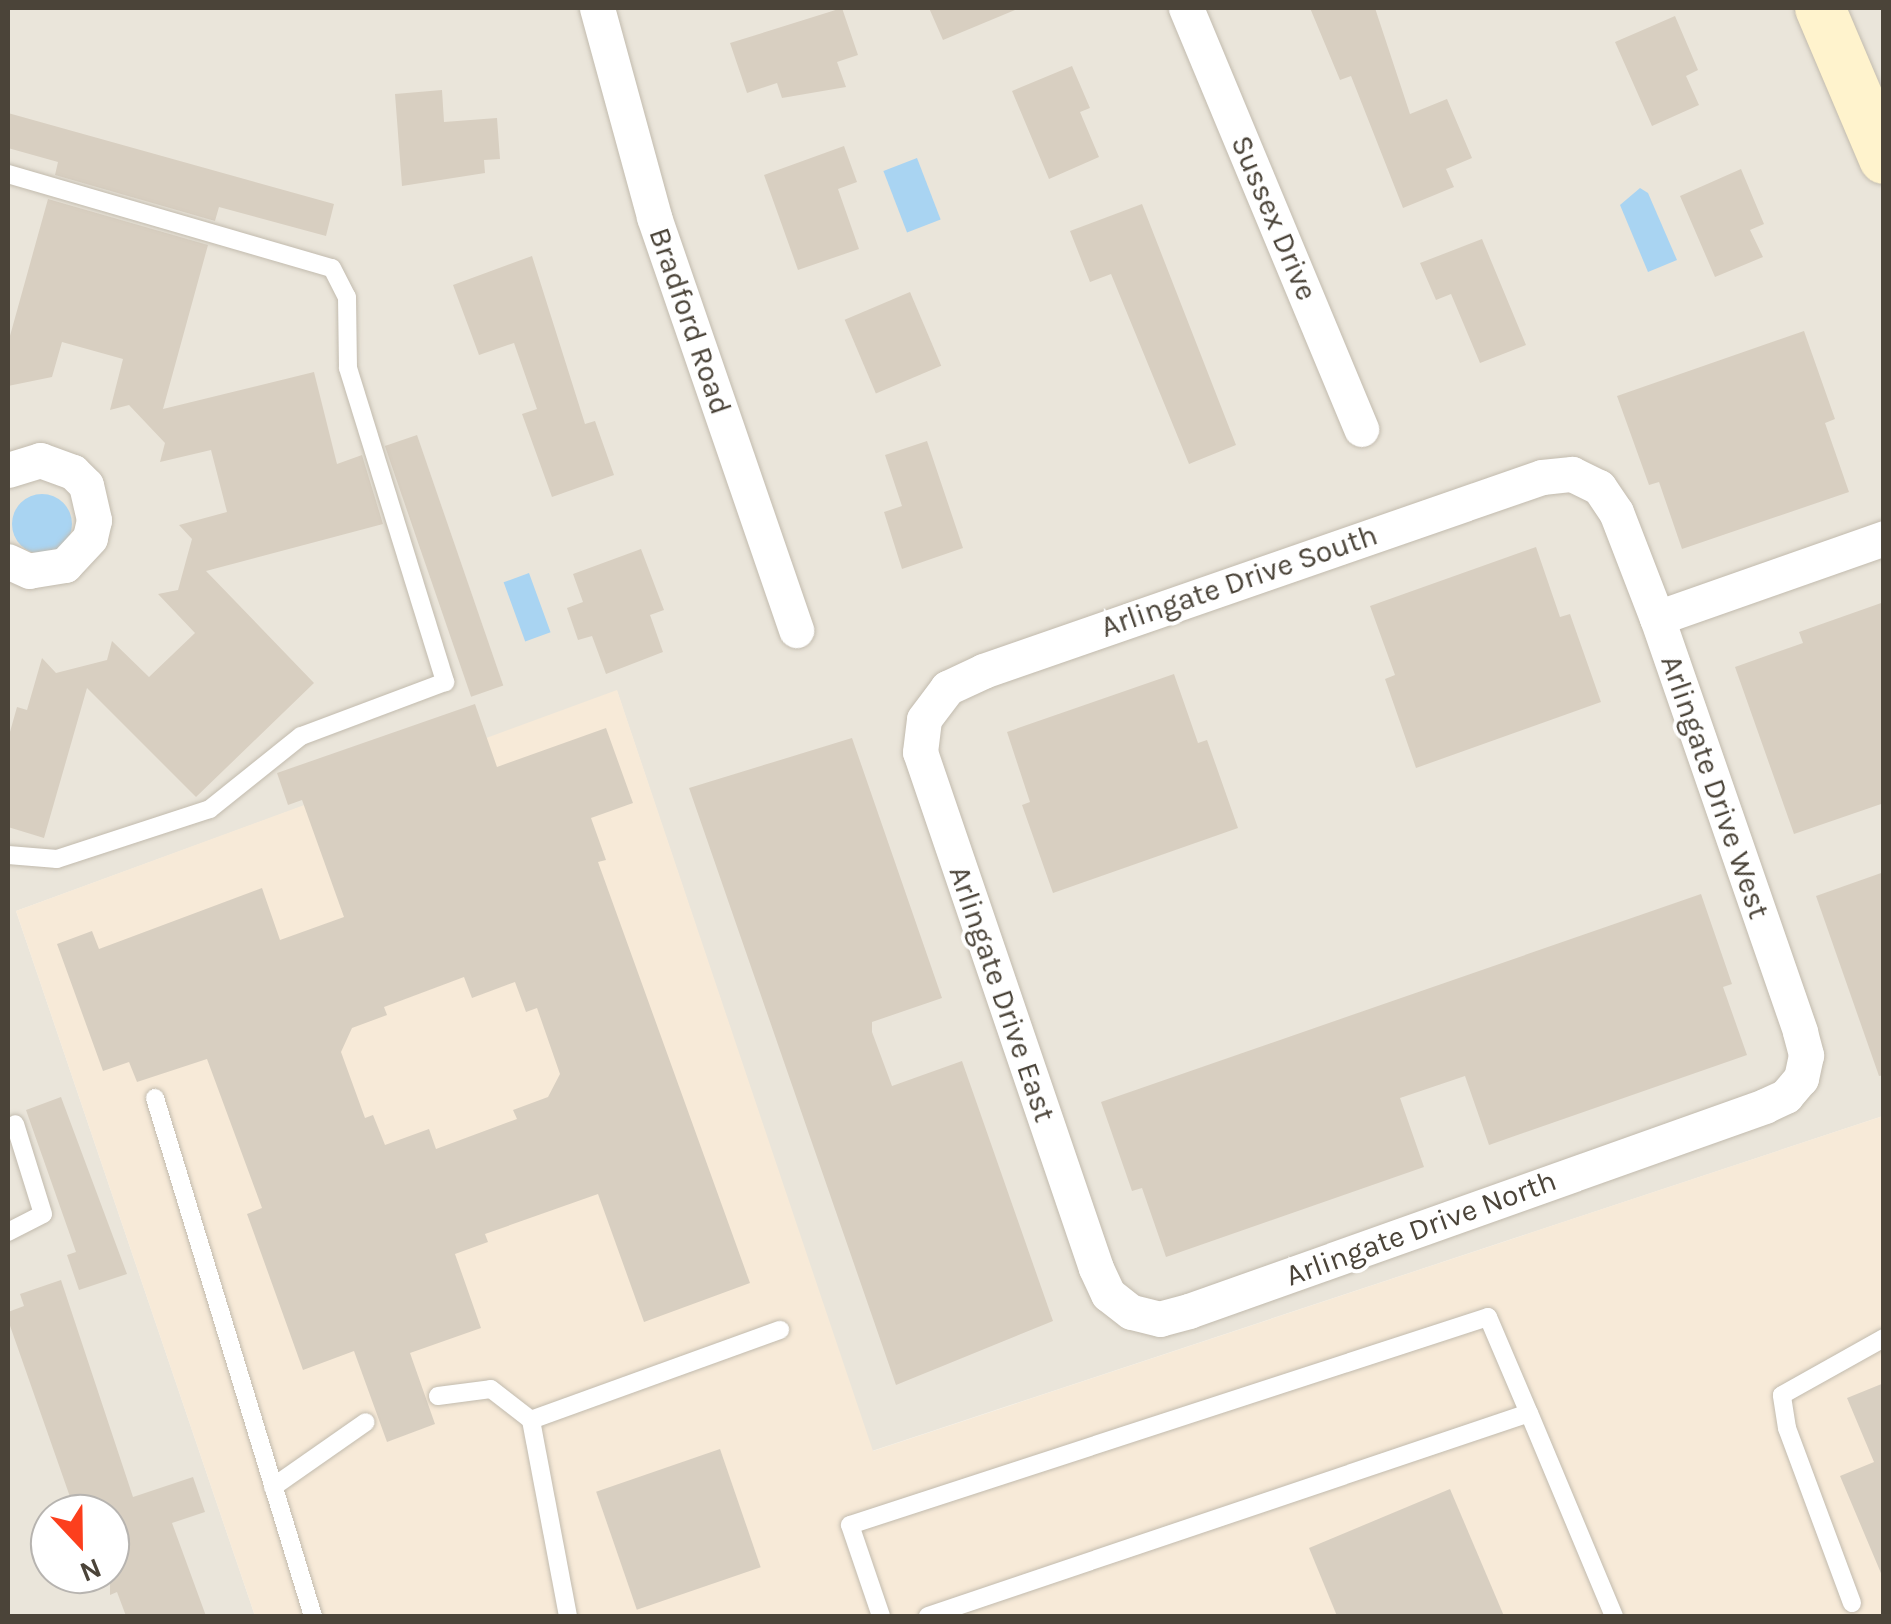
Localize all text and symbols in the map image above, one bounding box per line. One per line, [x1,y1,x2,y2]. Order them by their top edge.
street label: Sussex Drive [1223,130,1325,306]
street label: Bradford Road [641,223,739,419]
street label: Arlingate Drive South [1096,517,1382,645]
street label: Arlingate Drive West [1653,651,1777,923]
street label: Arlingate Drive East [941,861,1063,1127]
street label: Arlingate Drive North [1281,1162,1561,1294]
north arrow [30,1494,130,1594]
text: N [75,1551,106,1589]

